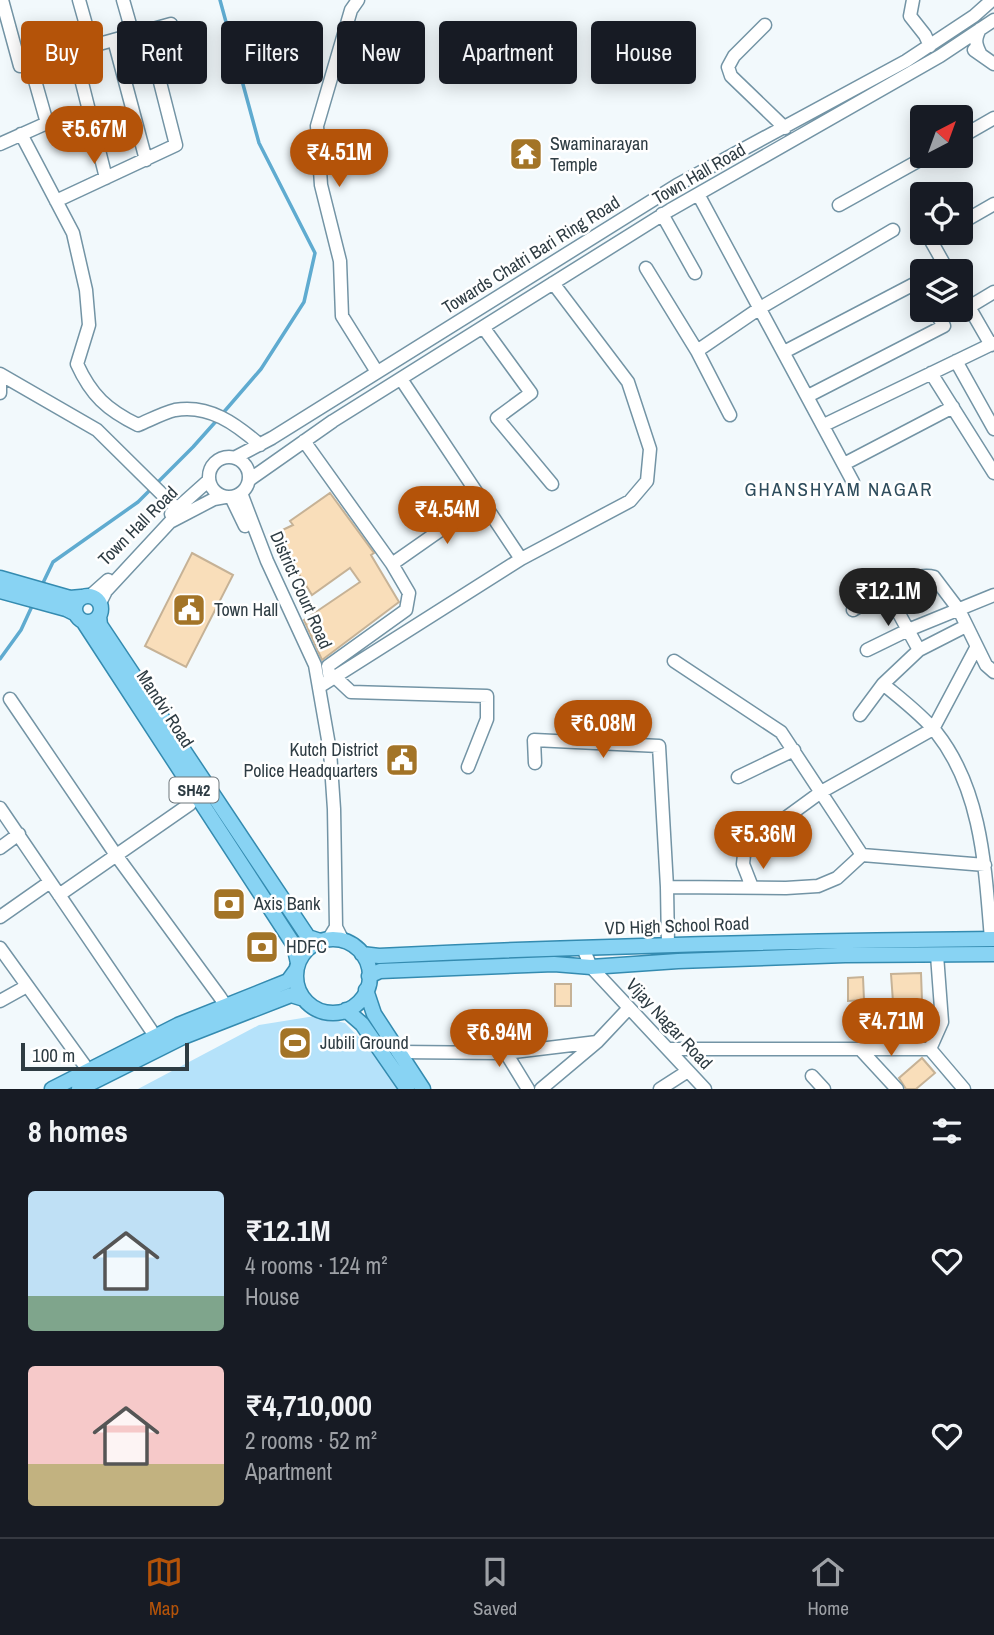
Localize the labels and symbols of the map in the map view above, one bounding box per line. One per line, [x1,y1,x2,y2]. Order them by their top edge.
north arrow [910,105,973,168]
pin: ₹5.67M [37,106,151,166]
pin: ₹4.51M [282,130,396,189]
place label: Swaminarayan Temple [550,131,648,177]
temple icon: Swaminarayan Temple [507,135,545,173]
street label: Town Hall Road [648,137,750,210]
street label: Towards Chatri Bari Ring Road [437,190,624,320]
district label: GHANSHYAM NAGAR [744,476,934,502]
street label: Town Hall Road [92,480,183,571]
pin: ₹4.54M [390,486,504,546]
street label: District Court Road [264,527,339,653]
pin: ₹12.1M [831,568,945,628]
public building icon: Town Hall [170,591,208,629]
place label: Town Hall [214,597,278,622]
street label: Mandvi Road [131,665,200,752]
pin: ₹6.08M [546,700,660,760]
place label: Kutch District Police Headquarters [243,737,378,783]
public building icon: Kutch District Police Headquarters [383,741,421,779]
road number: SH42 [170,778,218,803]
pin: ₹5.36M [706,812,820,871]
bank icon: Axis Bank [210,885,248,923]
place label: Axis Bank [253,891,321,916]
street label: VD High School Road [604,910,750,941]
bank icon: HDFC [243,928,281,966]
place label: HDFC [286,934,327,959]
street label: Vijay Nagar Road [621,973,718,1075]
pin: ₹4.71M [834,998,948,1058]
pin: ₹6.94M [442,1010,556,1069]
sports icon: Jubili Ground [276,1024,314,1062]
place label: Jubili Ground [320,1030,409,1055]
scale bar [21,1040,189,1072]

